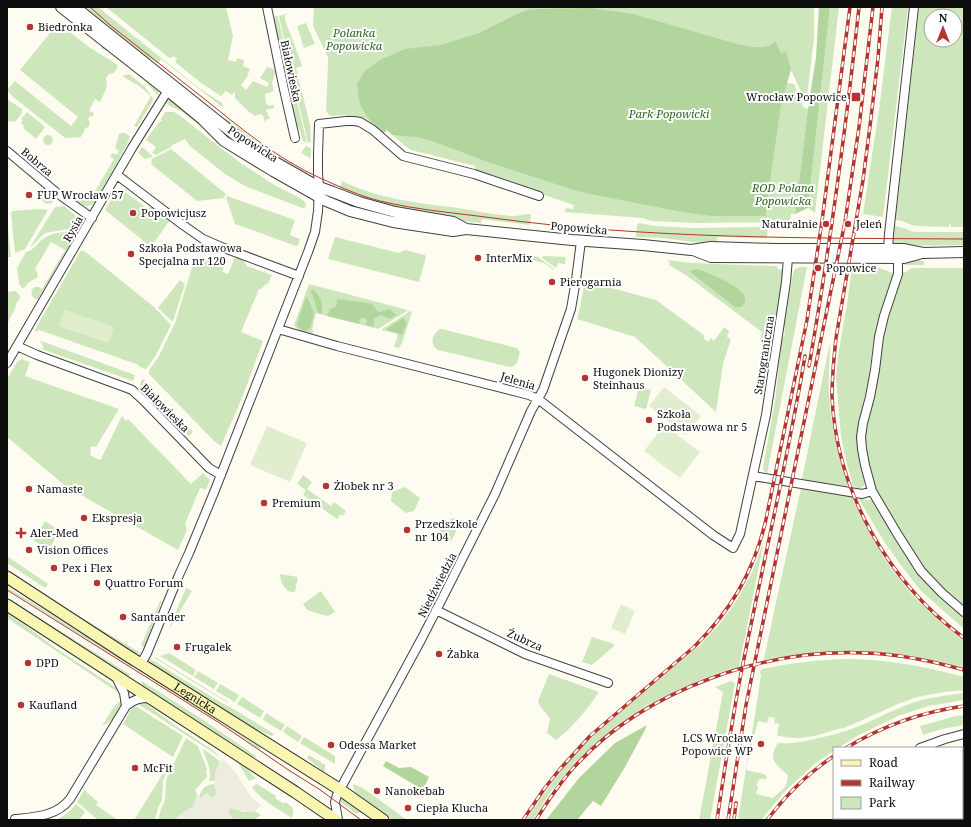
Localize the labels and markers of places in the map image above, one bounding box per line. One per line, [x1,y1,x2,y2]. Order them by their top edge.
place label: Biedronka [38,19,93,34]
marker: Biedronka [25,22,35,32]
place label: Wrocław Popowice [746,89,847,104]
marker: Wrocław Popowice [850,91,862,103]
place label: FUP Wrocław 57 [37,187,124,202]
marker: FUP Wrocław 57 [24,190,34,200]
place label: Popowicjusz [141,205,206,220]
marker: Popowicjusz [128,208,138,218]
place label: Naturalnie [761,216,818,231]
place label: Jeleń [855,216,882,231]
marker: Naturalnie [821,219,831,229]
marker: Jeleń [843,219,853,229]
place label: Szkoła Podstawowa Specjalna nr 120 [139,240,242,268]
marker: Szkoła Podstawowa Specjalna nr 120 [126,249,136,259]
place label: InterMix [486,250,533,265]
marker: InterMix [473,253,483,263]
place label: Popowice [826,260,877,275]
marker: Popowice [813,263,823,273]
place label: Pierogarnia [560,274,622,289]
marker: Pierogarnia [547,277,557,287]
place label: Hugonek Dionizy Steinhaus [593,364,684,392]
marker: Hugonek Dionizy Steinhaus [580,373,590,383]
place label: Szkoła Podstawowa nr 5 [657,406,747,434]
marker: Szkoła Podstawowa nr 5 [644,415,654,425]
place label: Żłobek nr 3 [334,478,394,493]
place label: Namaste [37,481,83,496]
marker: Żłobek nr 3 [321,481,331,491]
marker: Namaste [24,484,34,494]
place label: Premium [272,495,322,510]
marker: Premium [259,498,269,508]
place label: Ekspresja [92,510,143,525]
marker: Ekspresja [79,513,89,523]
place label: Przedszkole nr 104 [415,516,478,544]
place label: Aler-Med [30,525,79,540]
marker: Przedszkole nr 104 [402,525,412,535]
marker: Aler-Med [15,527,27,539]
place label: Vision Offices [37,542,108,557]
marker: Vision Offices [24,545,34,555]
place label: Pex i Flex [62,560,113,575]
marker: Pex i Flex [49,563,59,573]
place label: Quattro Forum [105,575,184,590]
marker: Quattro Forum [92,578,102,588]
place label: Santander [131,609,186,624]
marker: Santander [118,612,128,622]
place label: Frugalek [185,639,232,654]
marker: Frugalek [172,642,182,652]
place label: Żabka [447,646,479,661]
marker: Żabka [434,649,444,659]
place label: DPD [36,655,59,670]
marker: DPD [23,658,33,668]
place label: Kaufland [29,697,77,712]
marker: Kaufland [16,700,26,710]
place label: LCS Wrocław Popowice WP [682,730,754,758]
place label: Odessa Market [339,737,417,752]
marker: LCS Wrocław Popowice WP [756,739,766,749]
marker: Odessa Market [326,740,336,750]
place label: McFit [143,760,173,775]
marker: McFit [130,763,140,773]
place label: Nanokebab [385,783,445,798]
marker: Nanokebab [372,786,382,796]
place label: Ciepła Klucha [416,800,488,815]
marker: Ciepła Klucha [403,803,413,813]

